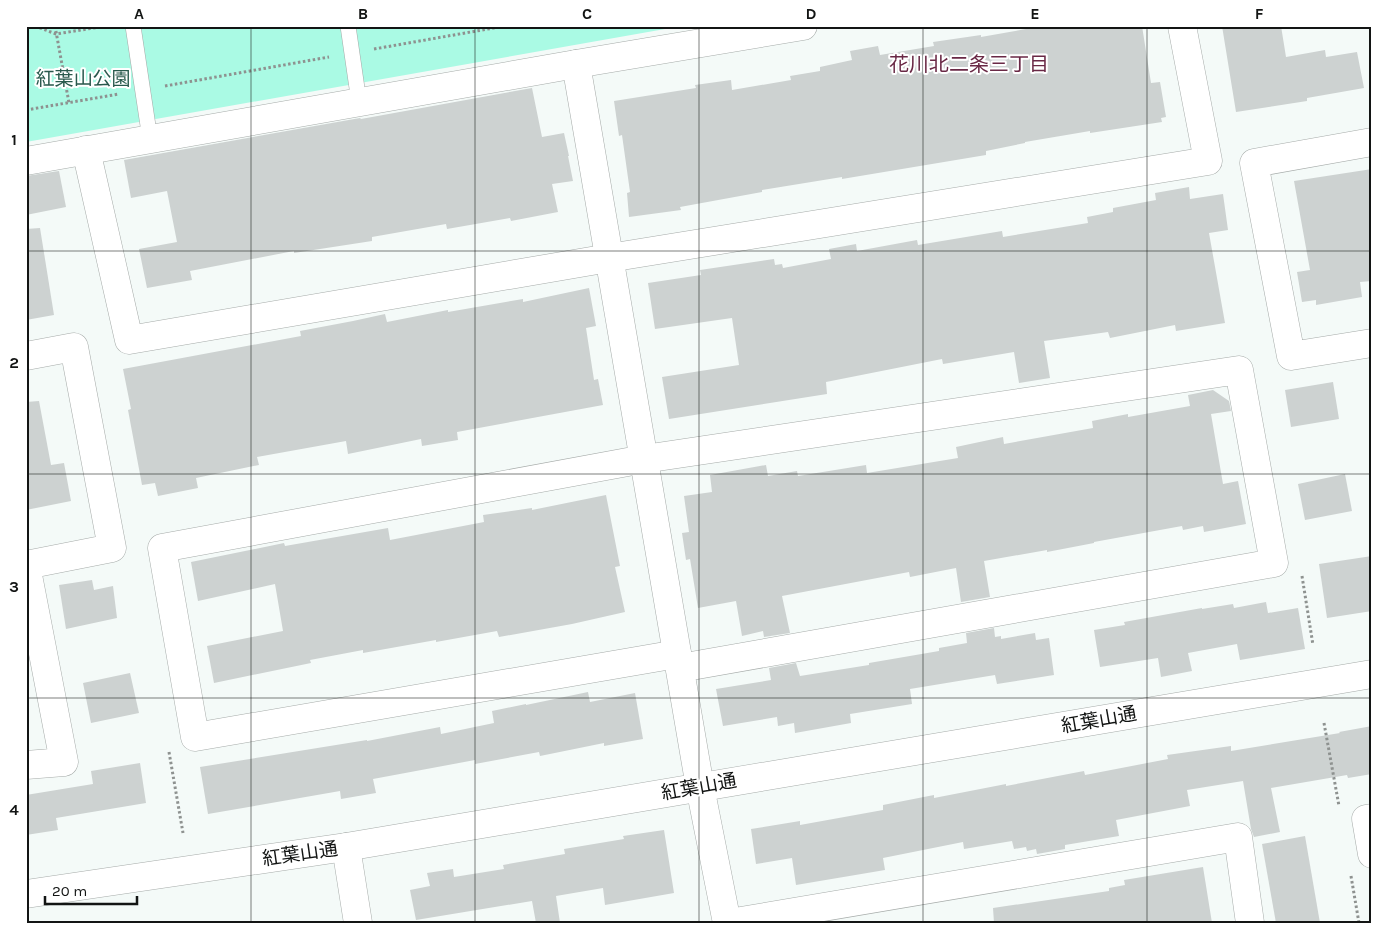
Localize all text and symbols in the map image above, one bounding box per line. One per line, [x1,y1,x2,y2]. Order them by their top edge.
text: A [134,4,144,23]
text: B [358,4,368,23]
text: C [582,4,592,23]
text: D [806,4,817,23]
text: E [1030,4,1040,23]
text: F [1255,4,1264,23]
district label: 花川北二条三丁目 [889,53,1049,76]
park label: 紅葉山公園 [35,68,131,90]
text: 1 [11,130,17,149]
text: 2 [9,353,19,372]
text: 3 [9,577,19,596]
street label: 紅葉山通 [1060,703,1138,737]
street label: 紅葉山通 [660,770,738,804]
text: 4 [9,800,19,819]
street label: 紅葉山通 [261,838,339,870]
scale bar [45,874,138,906]
text: 20 m [52,882,87,900]

